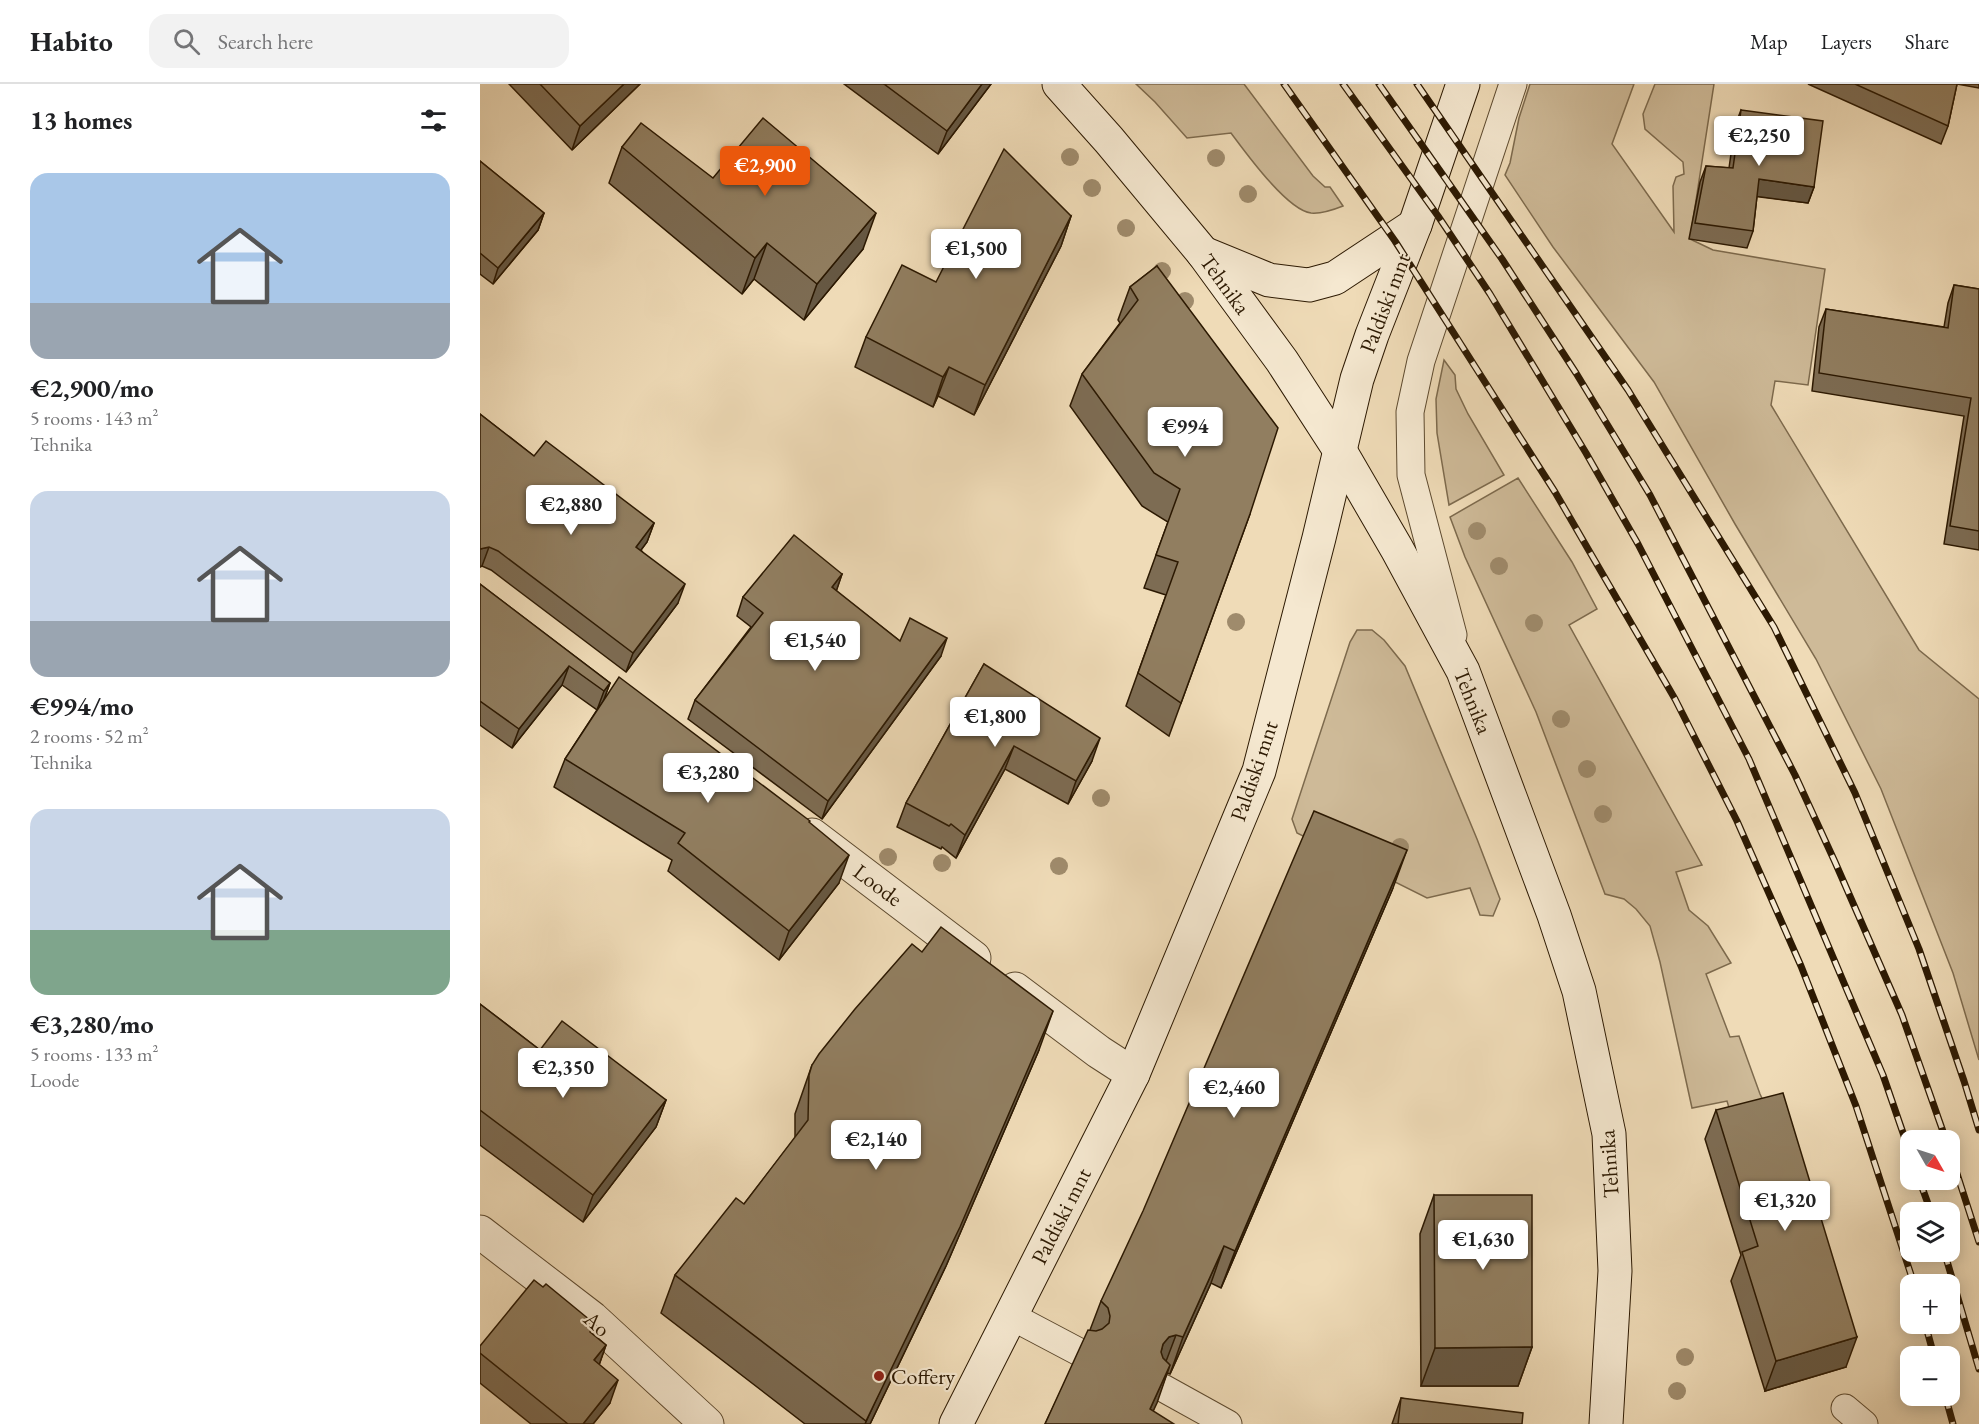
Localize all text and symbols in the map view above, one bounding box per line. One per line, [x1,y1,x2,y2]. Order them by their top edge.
search box [149,14,569,68]
text: Habito [30,23,113,59]
icon: search [170,25,203,58]
text: Search here [218,27,313,56]
text: Map [1750,28,1788,55]
text: Layers [1821,28,1872,55]
text: Share [1905,28,1949,55]
text: 13 homes [30,103,132,137]
icon: filters [417,104,450,137]
pin: €2,250 [1710,116,1808,167]
text: €2,250 [1728,122,1790,148]
pin: €2,900 [716,146,814,197]
text: €2,900 [734,152,796,178]
icon: home [186,212,294,320]
pin: €1,500 [927,229,1025,280]
text: €1,500 [945,235,1007,261]
street label: Tehnika [1193,248,1257,320]
street label: Paldiski mnt [1353,249,1417,357]
text: €2,900/mo [30,371,154,405]
text: 5 rooms · 143 m² [30,405,158,431]
pin: €994 [1149,407,1221,458]
text: €994 [1162,413,1208,439]
text: Tehnika [30,431,92,457]
pin: €2,880 [522,485,620,536]
text: €2,880 [540,491,602,517]
icon: home [186,530,294,638]
pin: €1,540 [766,621,864,672]
text: €1,540 [784,627,846,653]
street label: Tehnika [1447,664,1499,738]
text: €994/mo [30,689,133,723]
pin: €1,800 [946,697,1044,748]
text: €1,800 [964,703,1026,729]
street label: Paldiski mnt [1223,717,1285,825]
text: 2 rooms · 52 m² [30,723,149,749]
text: Tehnika [30,749,92,775]
pin: €3,280 [659,753,757,804]
text: €3,280 [677,759,739,785]
icon: home [186,848,294,956]
street label: Loode [848,857,909,913]
text: €3,280/mo [30,1007,154,1041]
text: 5 rooms · 133 m² [30,1041,158,1067]
pin: €2,350 [514,1048,612,1099]
text: €2,350 [532,1054,594,1080]
text: Loode [30,1067,79,1093]
pin: €2,460 [1185,1068,1283,1119]
text: €2,460 [1203,1074,1265,1100]
pin: €2,140 [827,1120,925,1171]
text: €2,140 [845,1126,907,1152]
street label: Tehnika [1592,1129,1626,1199]
north arrow [1900,1130,1960,1190]
map controls [1900,1130,1960,1406]
street label: Paldiski mnt [1024,1163,1098,1269]
pin: €1,320 [1736,1181,1834,1232]
text: €1,320 [1754,1187,1816,1213]
button: layers [1900,1202,1960,1262]
pin: €1,630 [1434,1220,1532,1271]
text: €1,630 [1452,1226,1514,1252]
button: + [1900,1274,1960,1334]
street label: Ao [577,1304,616,1344]
button: − [1900,1346,1960,1406]
place label: Coffery [891,1362,956,1391]
marker: Coffery [872,1369,886,1383]

